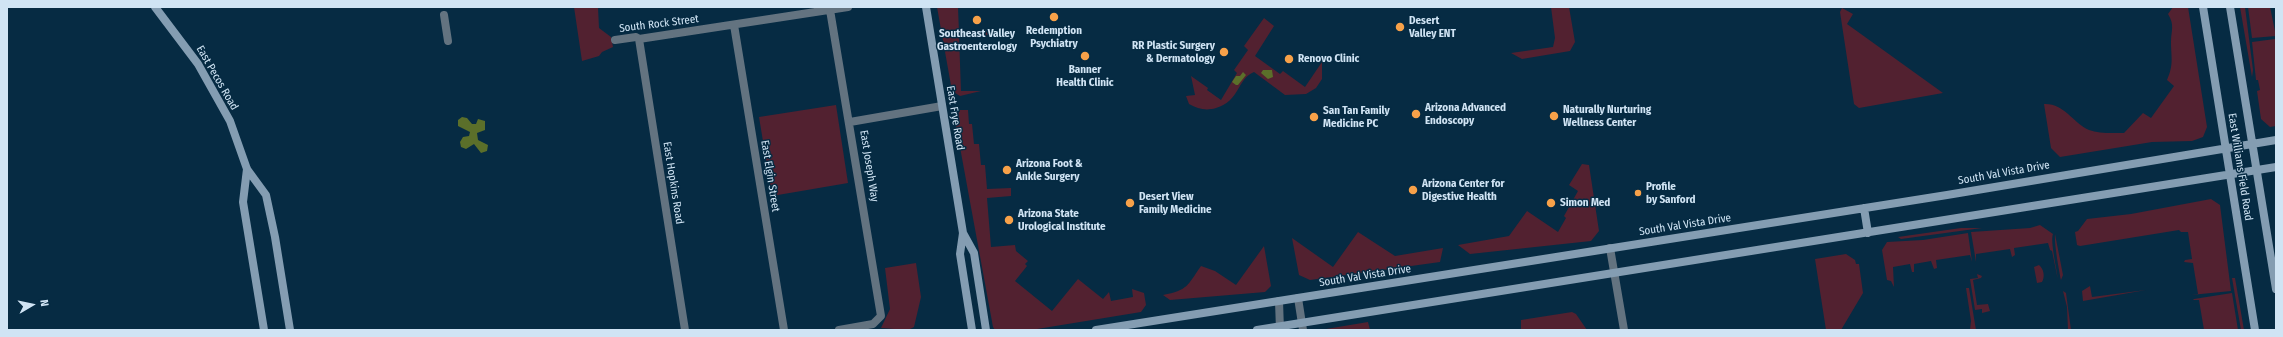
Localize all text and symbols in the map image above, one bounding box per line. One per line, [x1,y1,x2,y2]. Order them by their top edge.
marker: Redemption Psychiatry [1048,11,1060,23]
street label: South Rock Street [618,13,700,35]
marker: Southeast Valley Gastroenterology [971,14,983,26]
place label: Desert Valley ENT [1409,14,1456,40]
marker: Desert Valley ENT [1394,21,1406,33]
place label: Redemption Psychiatry [1026,24,1082,50]
place label: Southeast Valley Gastroenterology [937,27,1017,53]
place label: RR Plastic Surgery & Dermatology [1132,39,1215,65]
street label: East Pecos Road [193,43,241,113]
marker: RR Plastic Surgery & Dermatology [1218,46,1230,58]
marker: Banner Health Clinic [1079,50,1091,62]
place label: Renovo Clinic [1298,52,1359,66]
marker: Renovo Clinic [1283,53,1295,65]
place label: Banner Health Clinic [1056,63,1114,89]
street label: East Frye Road [943,85,967,151]
place label: Arizona Advanced Endoscopy [1425,101,1506,127]
place label: Naturally Nurturing Wellness Center [1563,103,1651,129]
place label: San Tan Family Medicine PC [1323,104,1390,130]
marker: Arizona Advanced Endoscopy [1410,108,1422,120]
marker: Naturally Nurturing Wellness Center [1548,110,1560,122]
marker: San Tan Family Medicine PC [1308,111,1320,123]
street label: East Williams Field Road [2225,112,2255,222]
street label: East Joseph Way [857,129,881,203]
street label: East Elgin Street [758,139,782,213]
street label: East Hopkins Road [660,141,686,225]
place label: Arizona Foot & Ankle Surgery [1016,157,1083,183]
street label: South Val Vista Drive [1957,158,2051,188]
marker: Arizona Foot & Ankle Surgery [1001,164,1013,176]
place label: Arizona Center for Digestive Health [1422,177,1505,203]
place label: Profile by Sanford [1646,180,1695,206]
marker: Arizona Center for Digestive Health [1407,184,1419,196]
marker: Profile by Sanford [1633,188,1643,198]
place label: Desert View Family Medicine [1139,190,1212,216]
place label: Simon Med [1560,196,1610,210]
marker: Desert View Family Medicine [1124,197,1136,209]
marker: Simon Med [1545,197,1557,209]
place label: Arizona State Urological Institute [1018,207,1106,233]
street label: South Val Vista Drive [1638,211,1732,239]
marker: Arizona State Urological Institute [1003,214,1015,226]
street label: South Val Vista Drive [1318,262,1412,290]
north arrow [12,285,52,325]
text: N [37,299,51,307]

